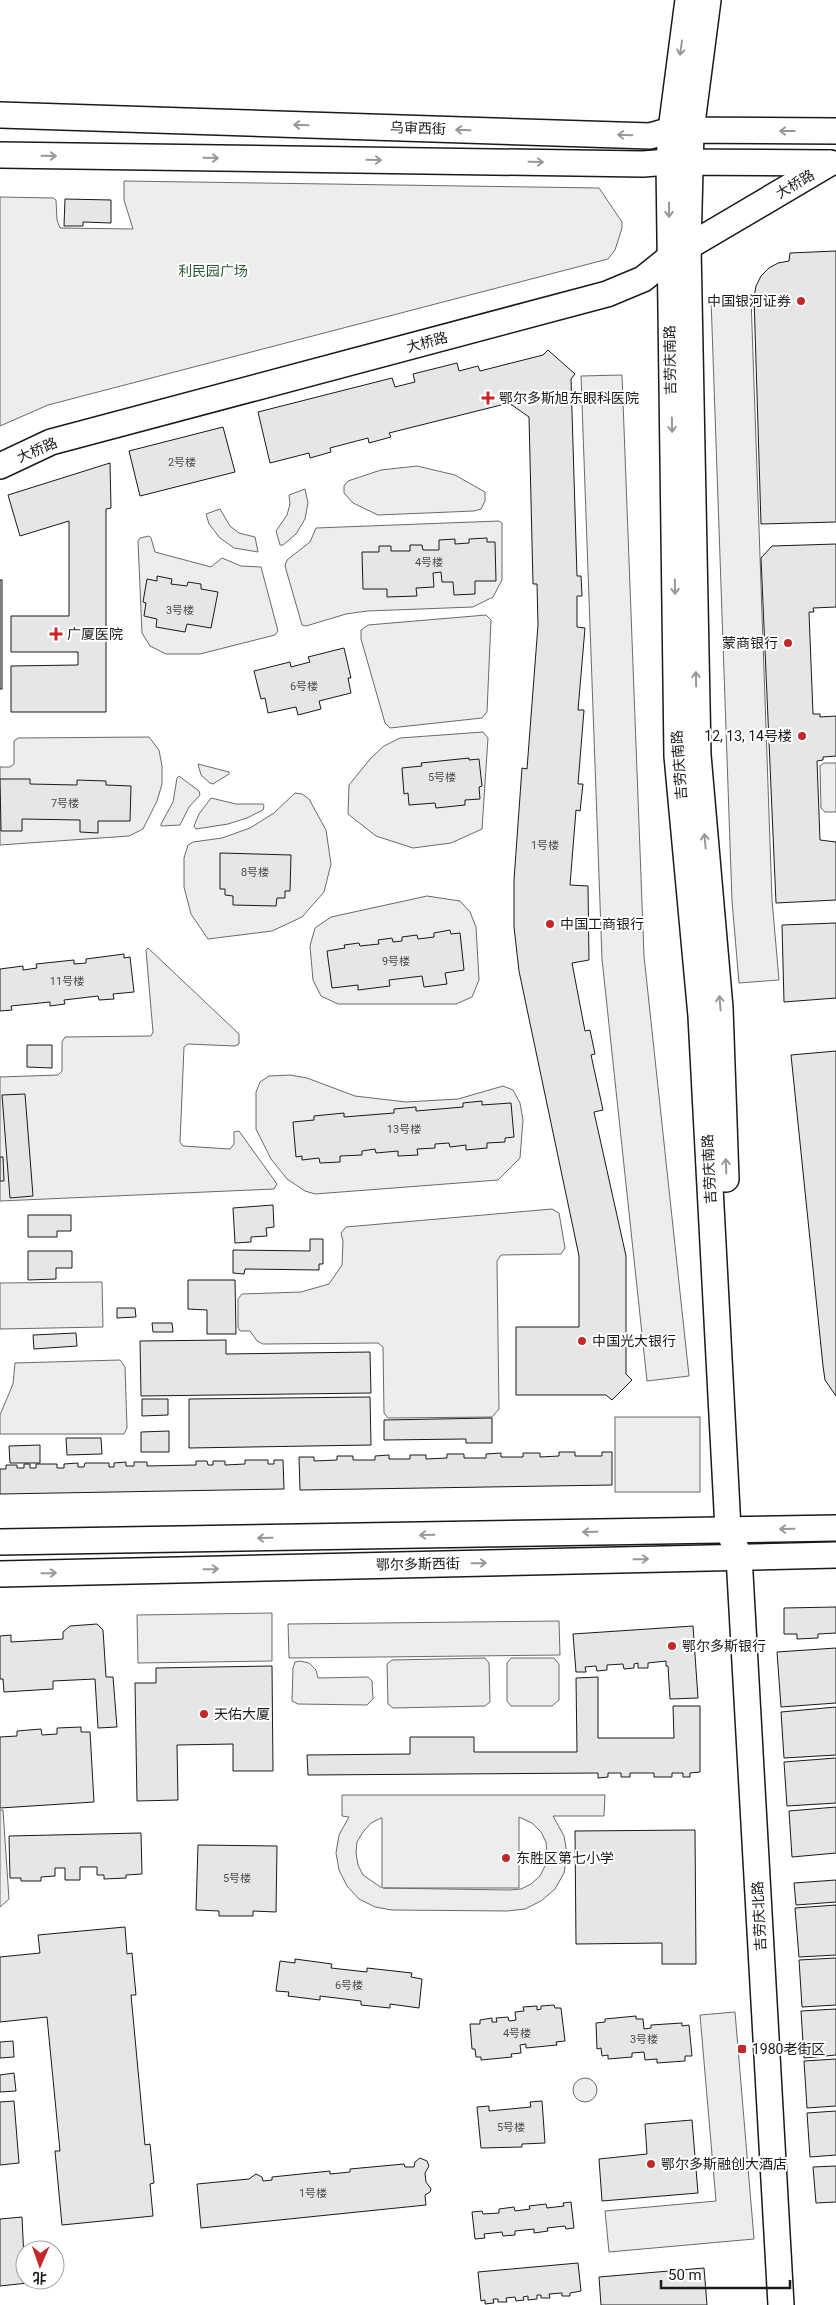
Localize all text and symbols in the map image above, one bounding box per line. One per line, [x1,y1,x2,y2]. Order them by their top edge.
one-way arrow [676,40,686,56]
street label: 乌审西街 [390,119,446,137]
one-way arrow [293,120,309,129]
one-way arrow [455,125,471,134]
one-way arrow [780,126,796,136]
one-way arrow [618,130,634,139]
one-way arrow [40,151,56,161]
one-way arrow [202,153,219,163]
one-way arrow [365,155,381,165]
one-way arrow [528,157,544,167]
street label: 大桥路 [773,166,817,202]
one-way arrow [664,202,674,218]
park label: 利民园广场 [178,263,248,279]
place label: 中国银河证券 [707,293,791,309]
marker: 中国银河证券 [795,295,807,307]
street label: 吉劳庆南路 [661,325,679,395]
street label: 大桥路 [405,329,449,355]
place label: 鄂尔多斯旭东眼科医院 [499,390,639,406]
marker: 鄂尔多斯旭东眼科医院 [481,391,495,405]
one-way arrow [667,417,676,433]
street label: 大桥路 [15,434,59,466]
house number: 2号楼 [168,456,196,469]
house number: 4号楼 [415,556,443,569]
one-way arrow [670,579,679,595]
house number: 3号楼 [166,604,194,617]
place label: 广厦医院 [67,626,123,642]
marker: 广厦医院 [49,627,63,641]
place label: 蒙商银行 [722,635,778,651]
marker: 蒙商银行 [782,637,794,649]
one-way arrow [691,672,701,688]
house number: 6号楼 [290,680,318,693]
place label: 12, 13, 14号楼 [704,728,792,744]
street label: 吉劳庆南路 [669,730,689,800]
marker: 12, 13, 14号楼 [796,730,808,742]
house number: 5号楼 [428,771,456,784]
house number: 7号楼 [51,797,79,810]
one-way arrow [701,834,710,850]
house number: 1号楼 [531,839,559,852]
house number: 8号楼 [241,866,269,879]
place label: 中国工商银行 [560,916,644,932]
marker: 中国工商银行 [544,918,556,930]
house number: 9号楼 [382,955,410,968]
house number: 11号楼 [50,975,84,988]
one-way arrow [715,996,725,1012]
house number: 13号楼 [387,1123,421,1136]
street label: 吉劳庆南路 [699,1134,719,1204]
one-way arrow [721,1158,731,1174]
place label: 中国光大银行 [592,1333,676,1349]
marker: 中国光大银行 [576,1335,588,1347]
one-way arrow [780,1524,796,1533]
one-way arrow [582,1527,598,1537]
one-way arrow [420,1530,436,1540]
one-way arrow [257,1533,274,1543]
one-way arrow [633,1554,649,1563]
street label: 鄂尔多斯西街 [376,1555,460,1573]
one-way arrow [470,1558,486,1567]
one-way arrow [202,1564,219,1574]
one-way arrow [40,1568,56,1578]
place label: 鄂尔多斯银行 [682,1638,766,1654]
marker: 鄂尔多斯银行 [666,1640,678,1652]
place label: 天佑大厦 [214,1706,270,1722]
marker: 天佑大厦 [198,1708,210,1720]
place label: 东胜区第七小学 [516,1850,614,1866]
marker: 东胜区第七小学 [500,1852,512,1864]
house number: 5号楼 [223,1872,251,1885]
street label: 吉劳庆北路 [749,1881,769,1951]
house number: 6号楼 [335,1979,363,1992]
house number: 4号楼 [503,2027,531,2040]
house number: 3号楼 [630,2033,658,2046]
place label: 1980老街区 [752,2041,825,2057]
marker: 1980老街区 [736,2043,748,2055]
house number: 5号楼 [497,2121,525,2134]
place label: 鄂尔多斯融创大酒店 [661,2156,787,2172]
marker: 鄂尔多斯融创大酒店 [645,2158,657,2170]
house number: 1号楼 [299,2187,327,2200]
north arrow [15,2240,65,2290]
scale bar [661,2258,790,2290]
text: 50 m [668,2266,702,2284]
text: 北 [32,2270,47,2286]

